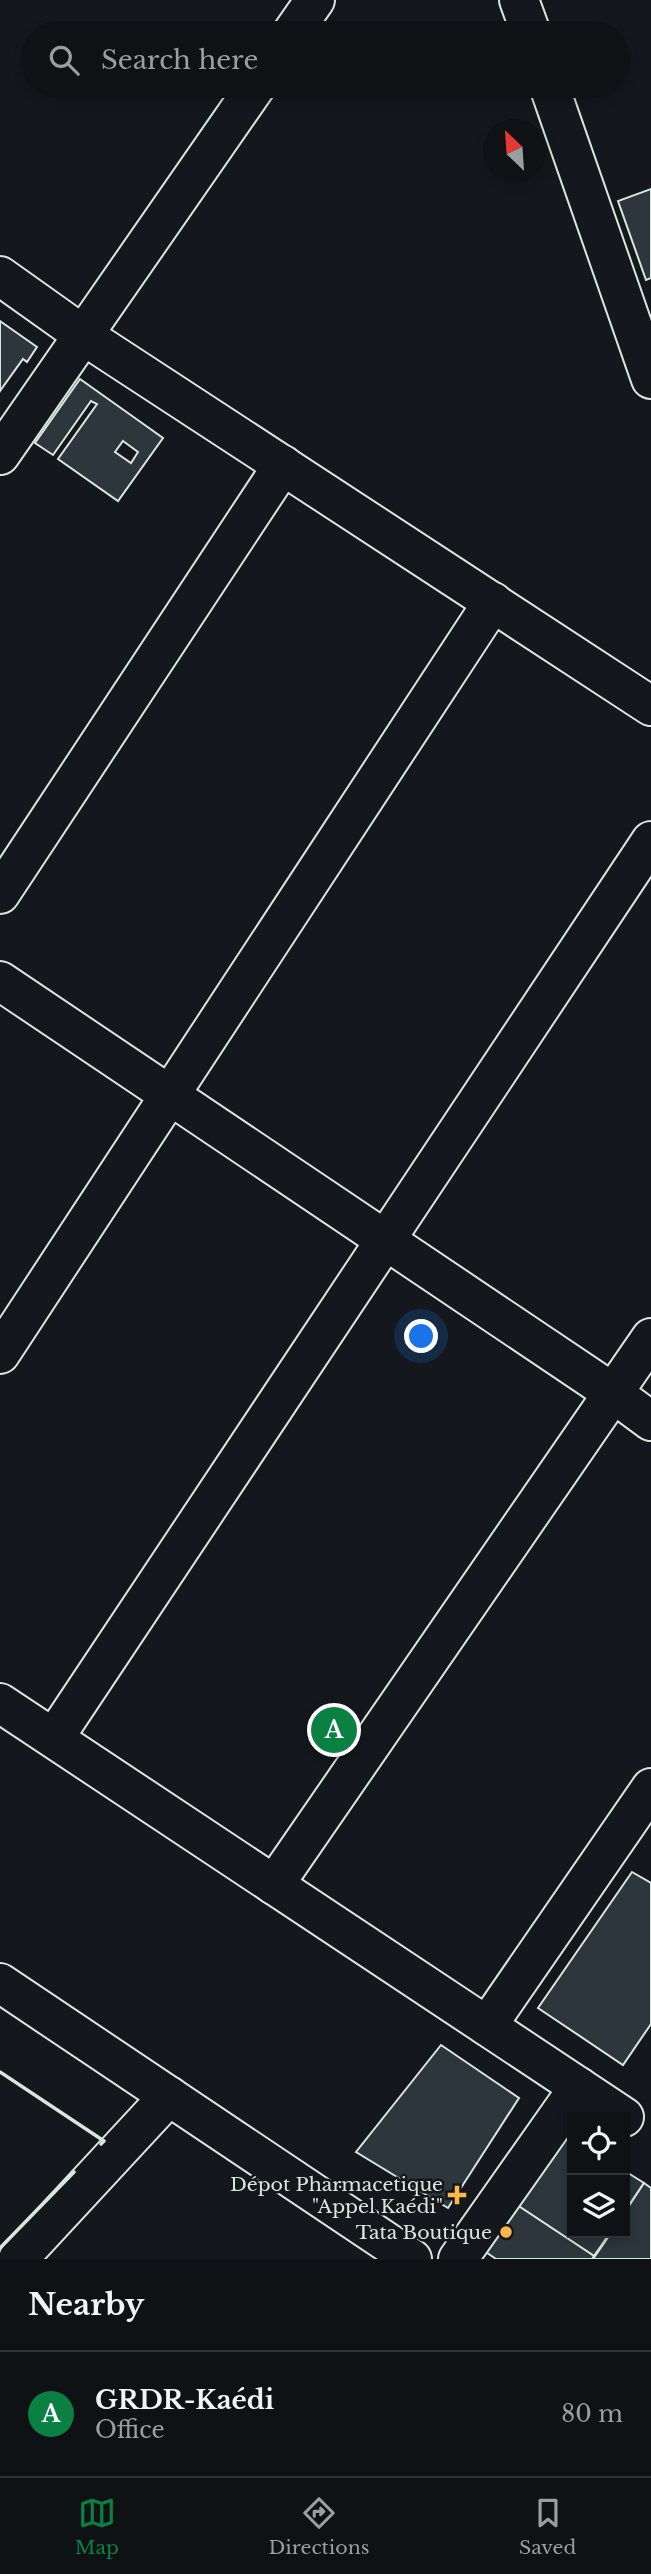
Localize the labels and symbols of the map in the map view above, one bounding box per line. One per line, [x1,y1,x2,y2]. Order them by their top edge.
north arrow [483,119,546,182]
your location [404,1319,438,1353]
pin: A [311,1704,357,1756]
place label: Dépot Pharmacetique "Appel Kaédi" [230,2173,443,2218]
marker: Dépot Pharmacetique "Appel Kaédi" [449,2187,465,2203]
place label: Tata Boutique [356,2221,492,2244]
marker: Tata Boutique [498,2224,514,2240]

